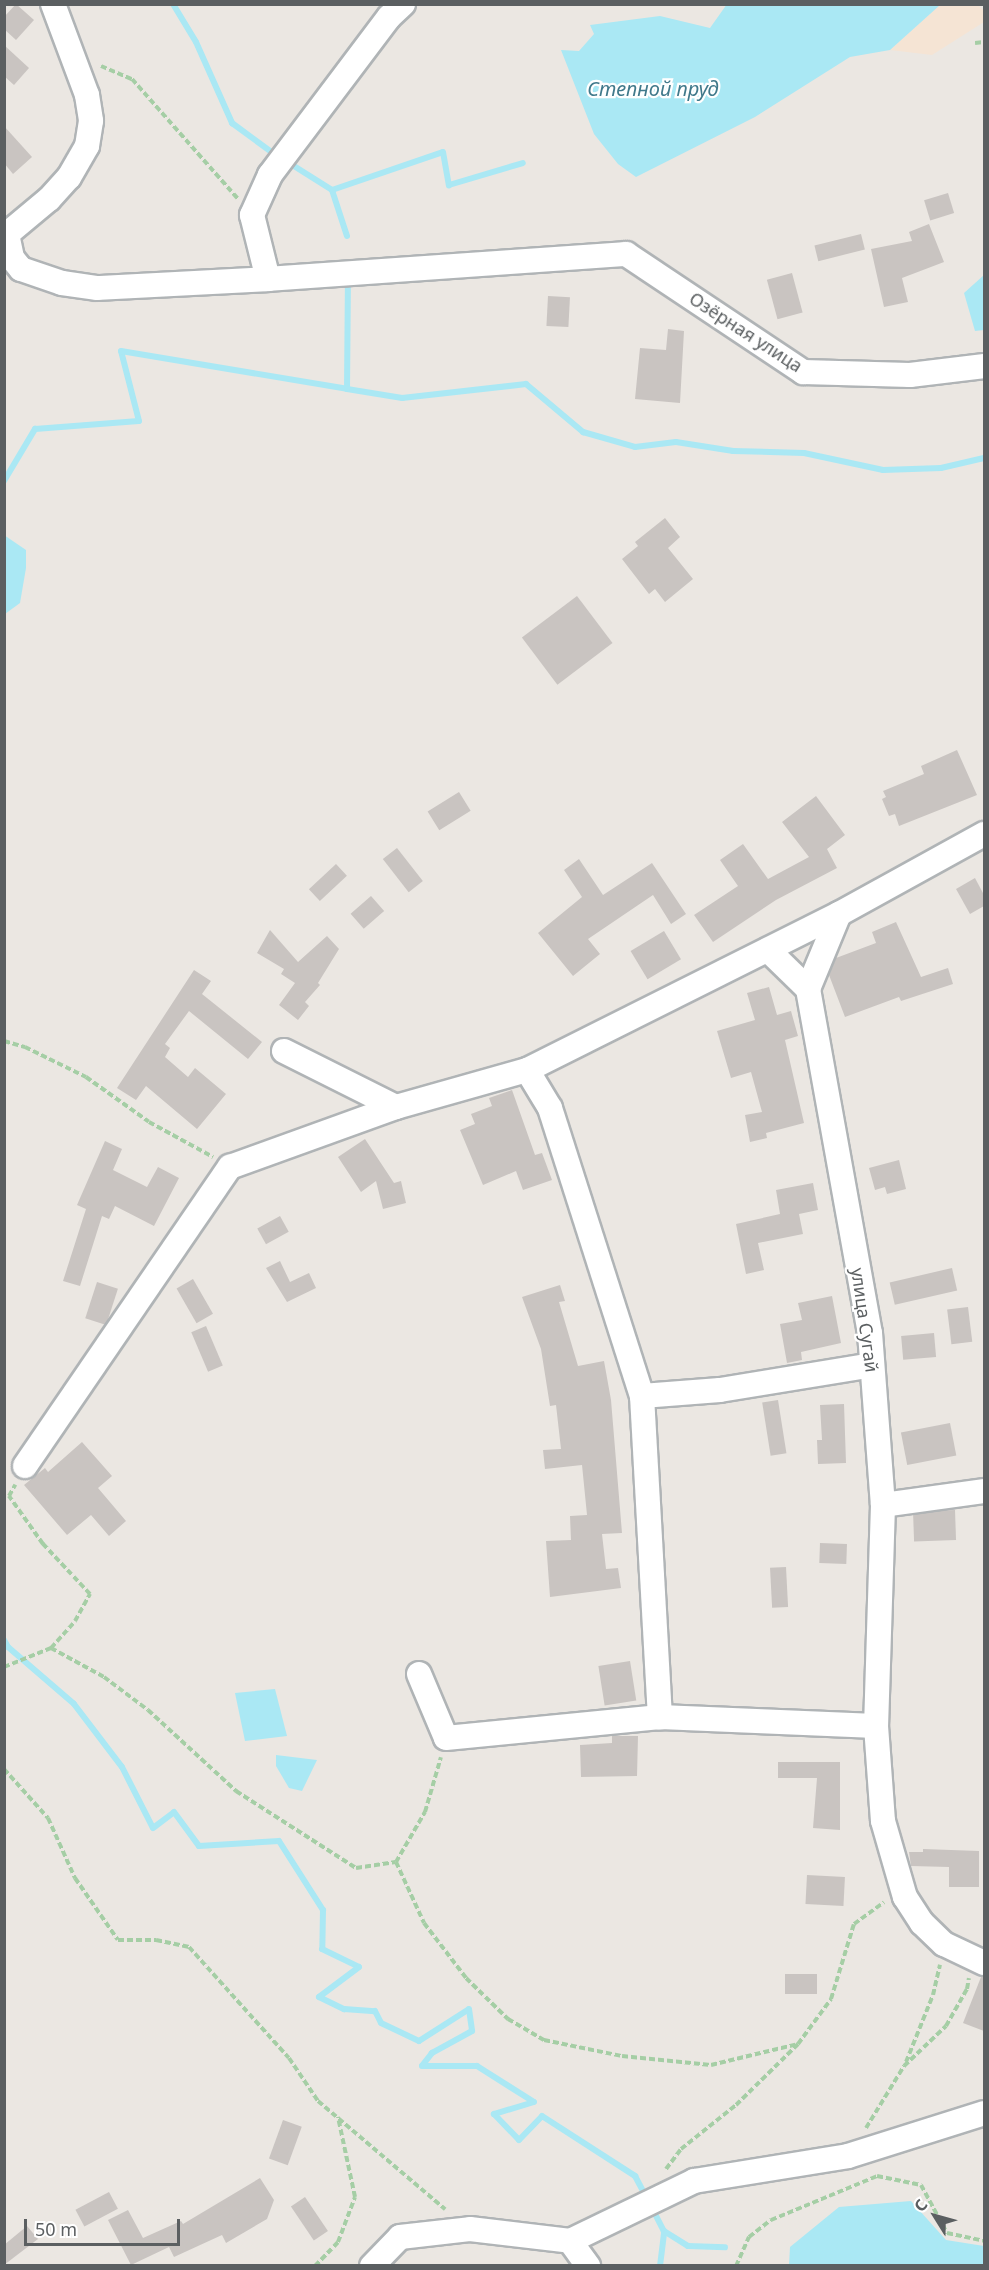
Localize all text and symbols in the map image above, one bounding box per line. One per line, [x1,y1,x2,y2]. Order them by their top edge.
water label: Степной пруд [587,76,719,100]
street label: Озёрная улица [685,287,807,377]
street label: улица Сугай [847,1266,883,1374]
north arrow [905,2186,965,2246]
text: С [909,2194,933,2216]
scale bar [27,2207,183,2245]
text: 50 m [35,2217,77,2241]

